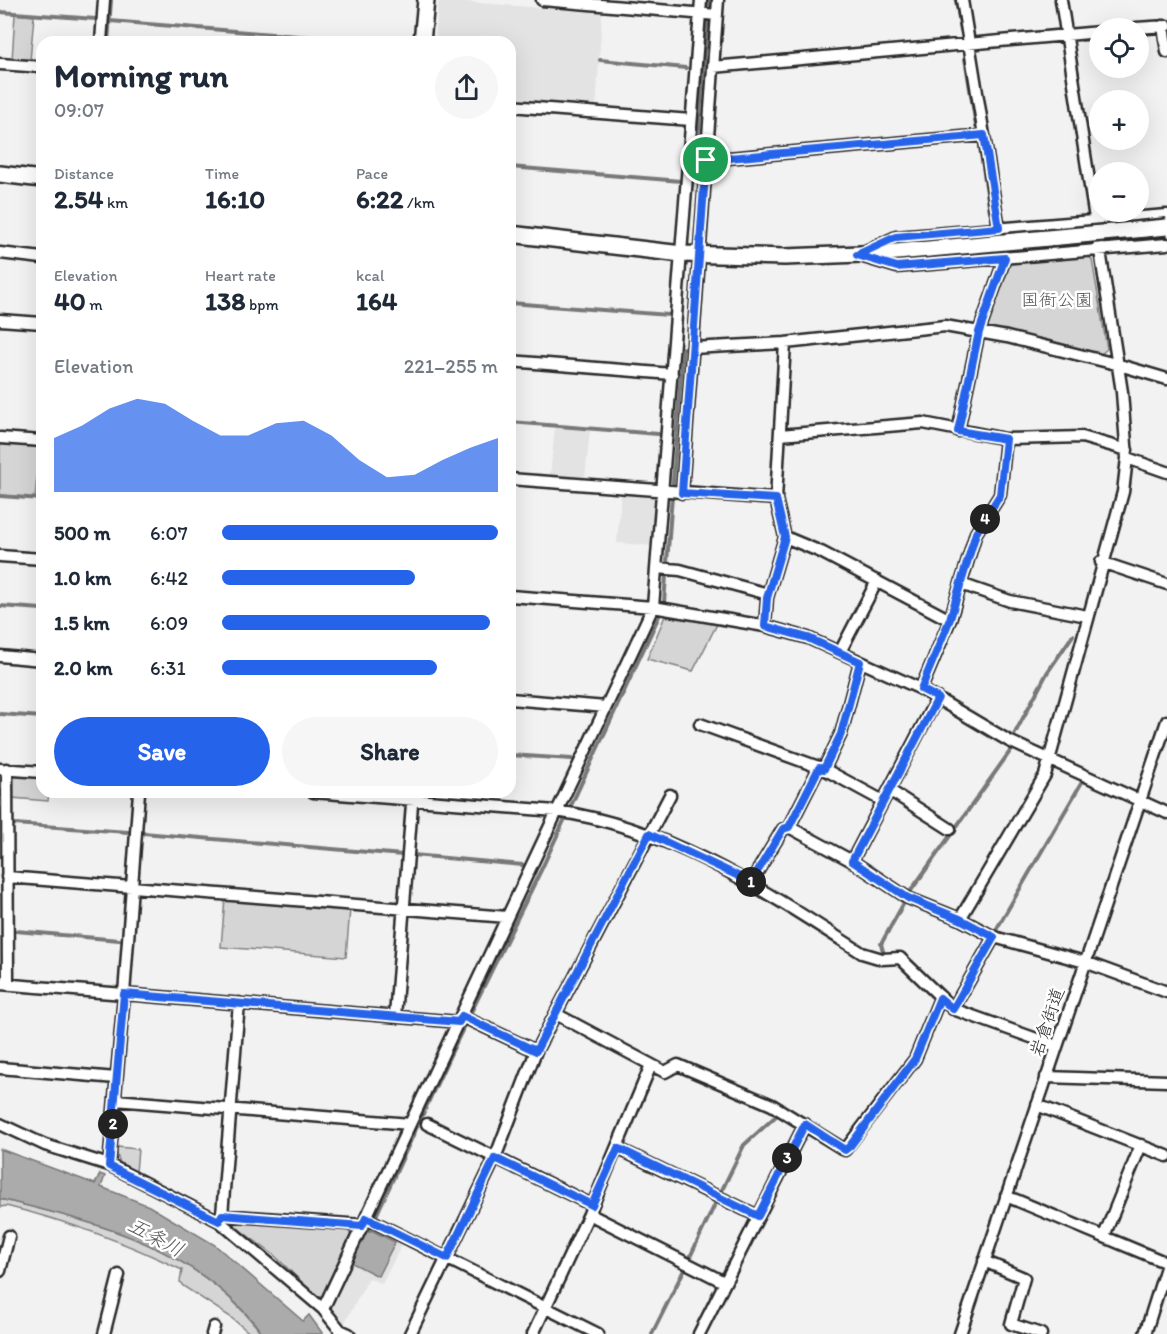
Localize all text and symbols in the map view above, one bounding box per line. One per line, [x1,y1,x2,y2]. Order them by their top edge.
map controls [1089,18,1149,222]
button: locate [1089,18,1149,78]
text: Morning run [54,56,229,95]
button: share [435,56,498,119]
button: + [1089,90,1149,150]
text: 09:07 [54,98,104,122]
pin [680,134,731,185]
icon: arrive [689,143,722,176]
button: − [1089,162,1149,222]
text: Distance [54,164,114,183]
text: Time [205,164,239,183]
text: Pace [356,164,388,183]
text: 2.54 [54,183,103,215]
text: 16:10 [205,183,265,215]
text: 6:22 [356,183,403,215]
text: km [103,193,128,212]
text: /km [403,193,435,212]
text: Elevation [54,266,118,285]
text: Heart rate [205,266,276,285]
text: kcal [356,266,384,285]
text: 40 [54,285,86,317]
text: 138 [205,285,245,317]
text: 164 [356,285,397,317]
park label: 国衙公園 [1021,289,1093,311]
text: m [86,295,103,314]
text: bpm [245,295,279,314]
text: Elevation [54,354,133,378]
text: 221–255 m [404,354,498,378]
pin: 4 [970,504,1000,534]
text: 4 [980,509,990,528]
text: 500 m [54,521,110,545]
text: 6:07 [150,521,188,545]
text: 1.0 km [54,566,111,590]
text: 6:42 [150,566,188,590]
text: 1.5 km [54,611,110,635]
text: 6:09 [150,611,188,635]
text: 2.0 km [54,656,113,680]
text: 6:31 [150,656,186,680]
button: Save [54,717,270,786]
button: Share [282,717,498,786]
pin: 1 [736,867,766,897]
text: 1 [747,872,755,891]
street label: 岩倉街道 [1025,984,1069,1060]
pin: 2 [98,1109,128,1139]
text: 2 [109,1114,117,1133]
pin: 3 [772,1143,802,1173]
text: 3 [783,1148,791,1167]
water label: 五条川 [124,1212,188,1262]

